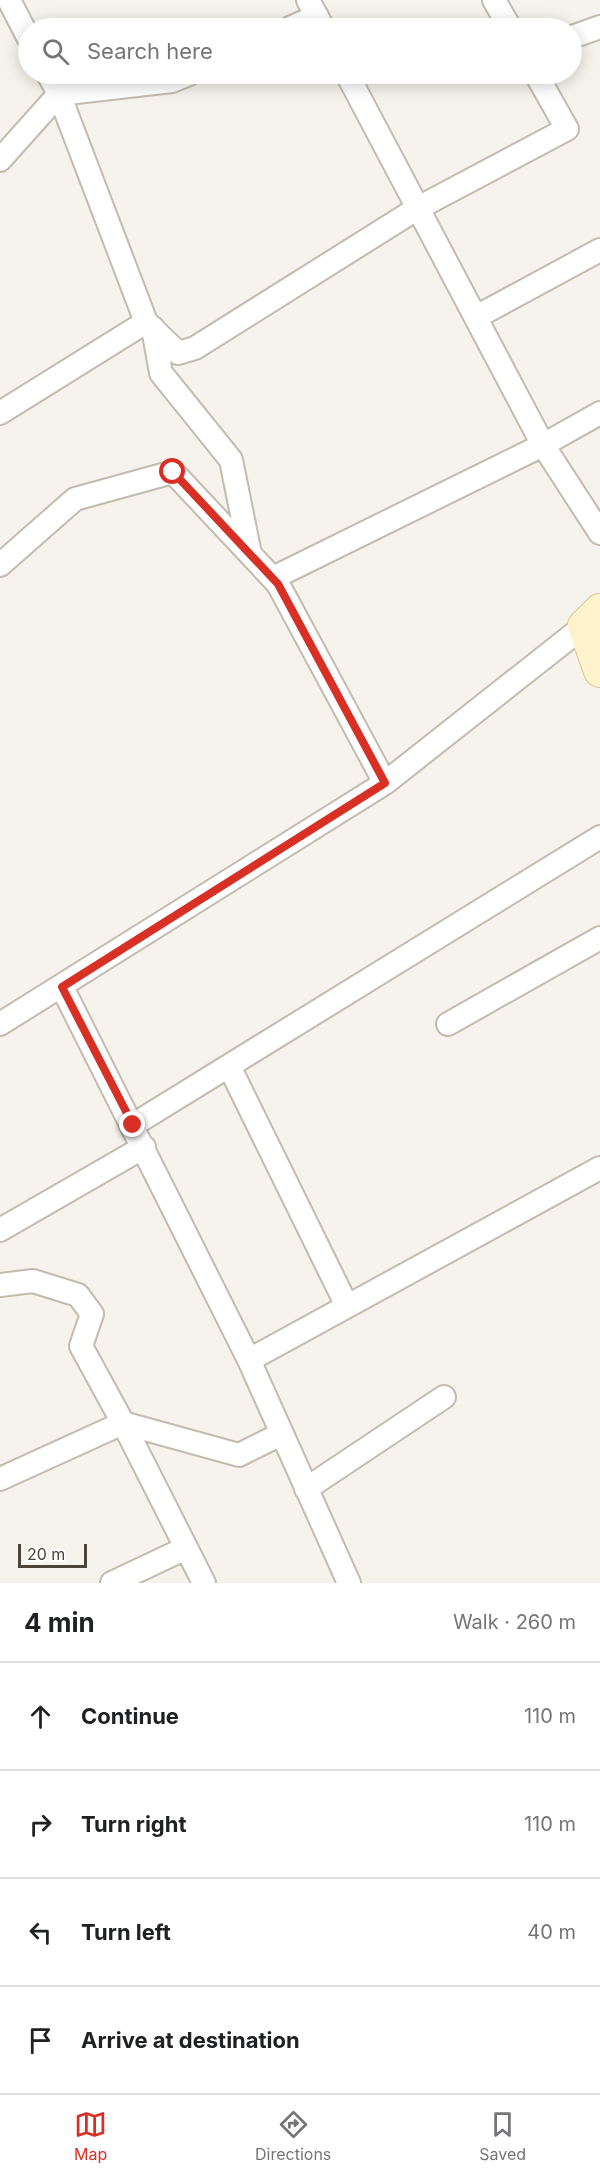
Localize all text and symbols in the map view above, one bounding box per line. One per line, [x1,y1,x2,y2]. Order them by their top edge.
search box [18,18,582,84]
icon: search [39,35,72,68]
text: Search here [87,38,213,64]
route start [159,458,185,484]
route end [119,1111,145,1137]
scale bar [18,1541,87,1568]
text: 20 m [27,1544,65,1564]
text: 4 min [24,1607,95,1638]
text: Walk · 260 m [453,1610,576,1634]
icon: ahead [24,1700,57,1733]
text: Continue [81,1703,179,1729]
text: 110 m [524,1704,576,1728]
icon: right [24,1808,57,1841]
text: Turn right [81,1811,187,1837]
text: 110 m [524,1812,576,1836]
icon: left [24,1916,57,1949]
text: Turn left [81,1919,171,1945]
text: 40 m [527,1920,576,1944]
icon: arrive [24,2024,57,2057]
text: Arrive at destination [81,2027,300,2053]
tab: Map [74,2108,107,2164]
tab: Directions [255,2108,331,2164]
tab: Saved [479,2108,526,2164]

